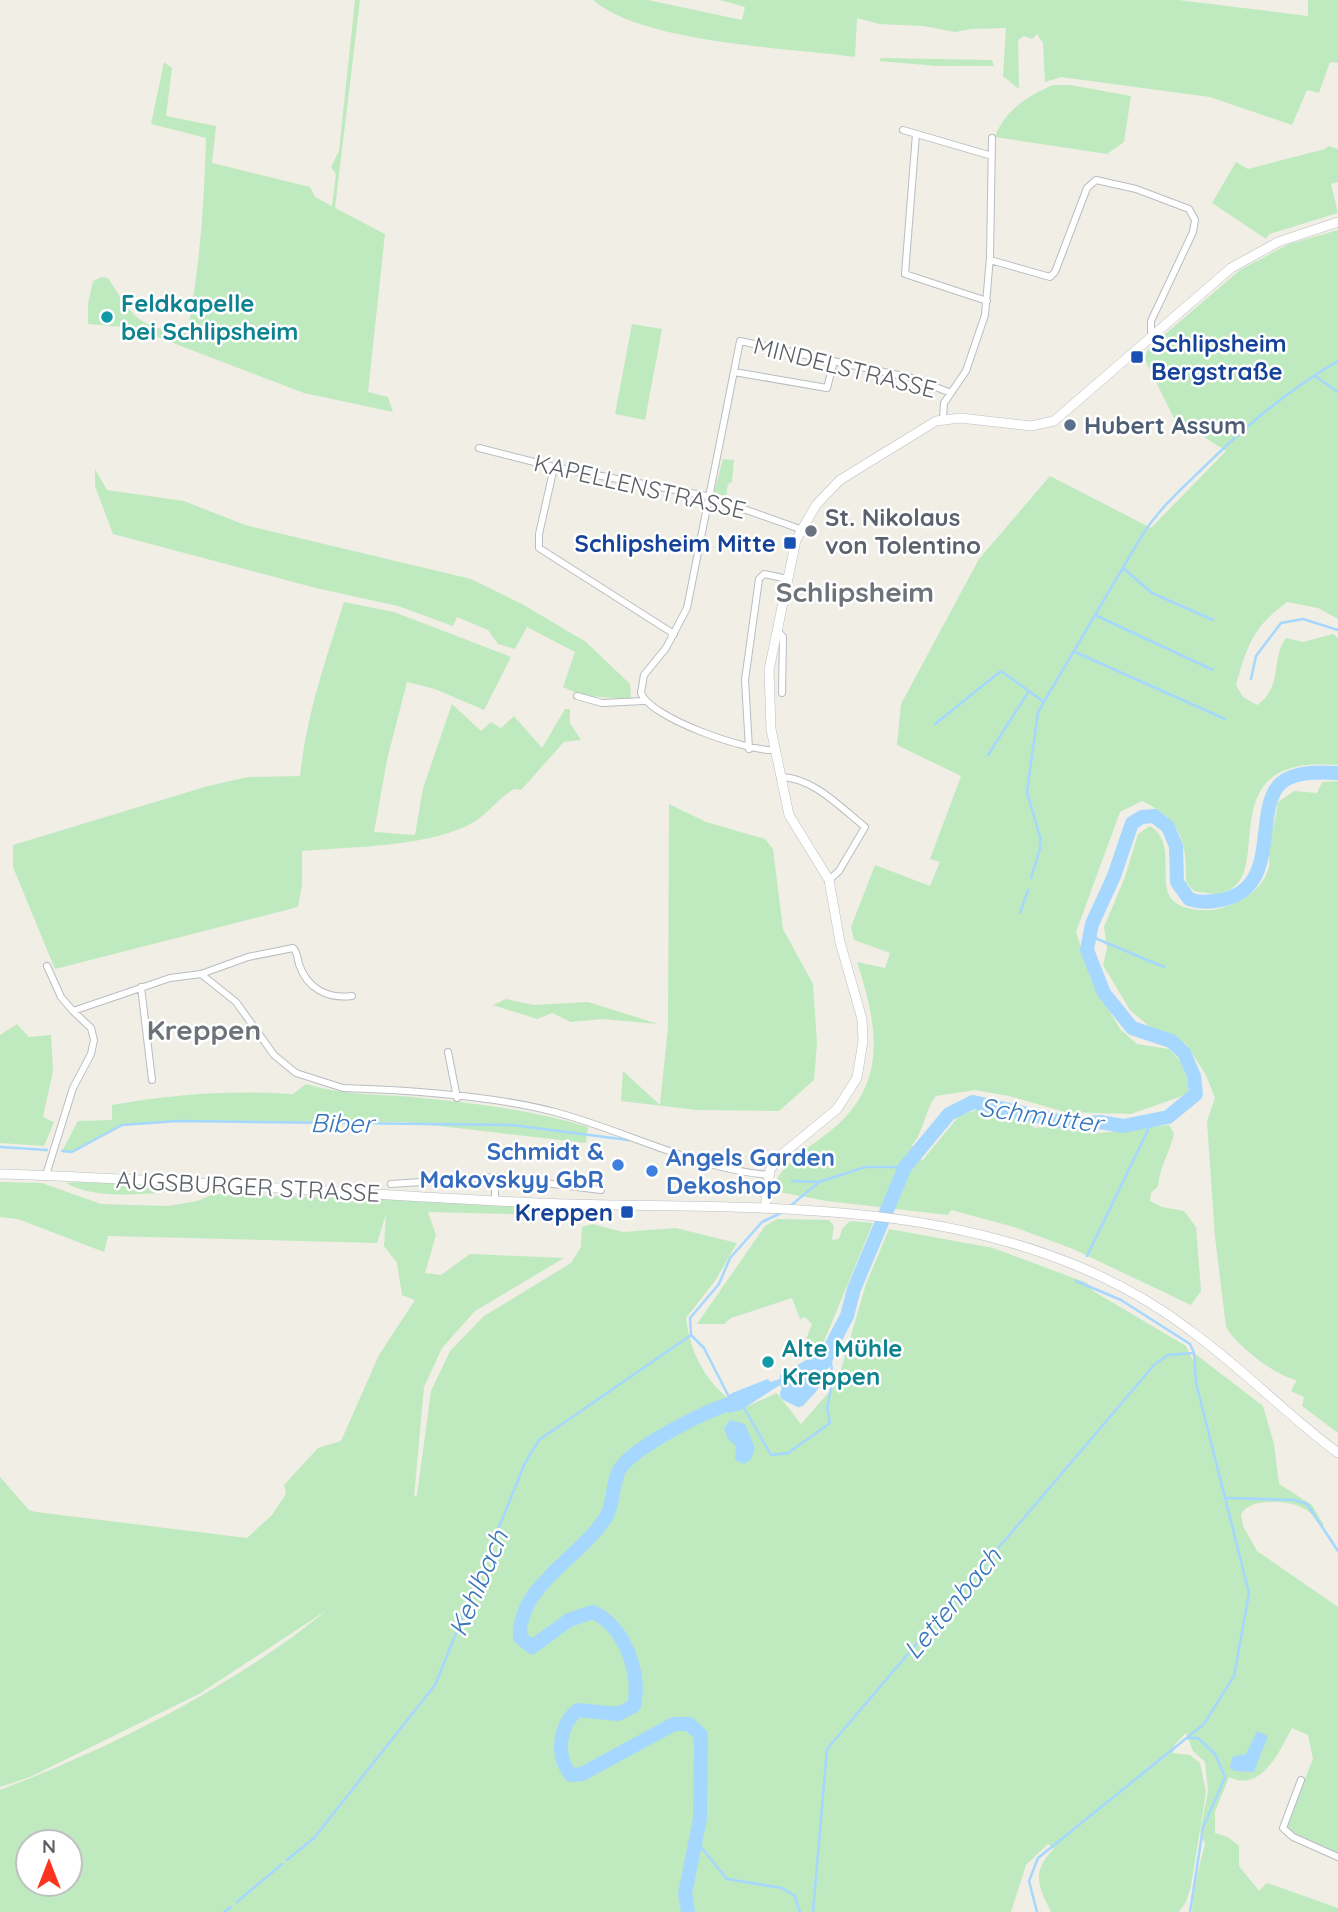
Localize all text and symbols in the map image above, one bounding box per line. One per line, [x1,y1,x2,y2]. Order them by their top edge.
place label: Feldkapelle bei Schlipsheim [121,288,298,346]
marker: Feldkapelle bei Schlipsheim [99,309,115,325]
place label: Schlipsheim Bergstraße [1151,328,1287,386]
street label: MINDELSTRASSE [751,330,939,404]
marker: Schlipsheim Bergstraße [1129,349,1145,365]
place label: Hubert Assum [1084,410,1246,440]
marker: Hubert Assum [1062,417,1078,433]
street label: KAPELLENSTRASSE [531,447,749,525]
place label: St. Nikolaus von Tolentino [825,502,981,560]
marker: St. Nikolaus von Tolentino [803,523,819,539]
place label: Schlipsheim Mitte [575,528,776,558]
marker: Schlipsheim Mitte [782,535,798,551]
district label: Schlipsheim [776,574,934,609]
district label: Kreppen [147,1012,261,1047]
water label: Schmutter [978,1090,1107,1140]
water label: Biber [310,1106,377,1140]
place label: Schmidt & Makovskyy GbR [420,1136,604,1194]
place label: Angels Garden Dekoshop [666,1142,835,1200]
marker: Schmidt & Makovskyy GbR [610,1157,626,1173]
marker: Angels Garden Dekoshop [644,1163,660,1179]
street label: AUGSBURGER STRASSE [115,1164,381,1208]
place label: Kreppen [515,1197,613,1227]
marker: Kreppen [619,1204,635,1220]
place label: Alte Mühle Kreppen [782,1333,903,1391]
marker: Alte Mühle Kreppen [760,1354,776,1370]
water label: Kehlbach [441,1524,516,1641]
water label: Lettenbach [896,1540,1009,1666]
north arrow [14,1828,84,1898]
text: N [42,1834,56,1858]

